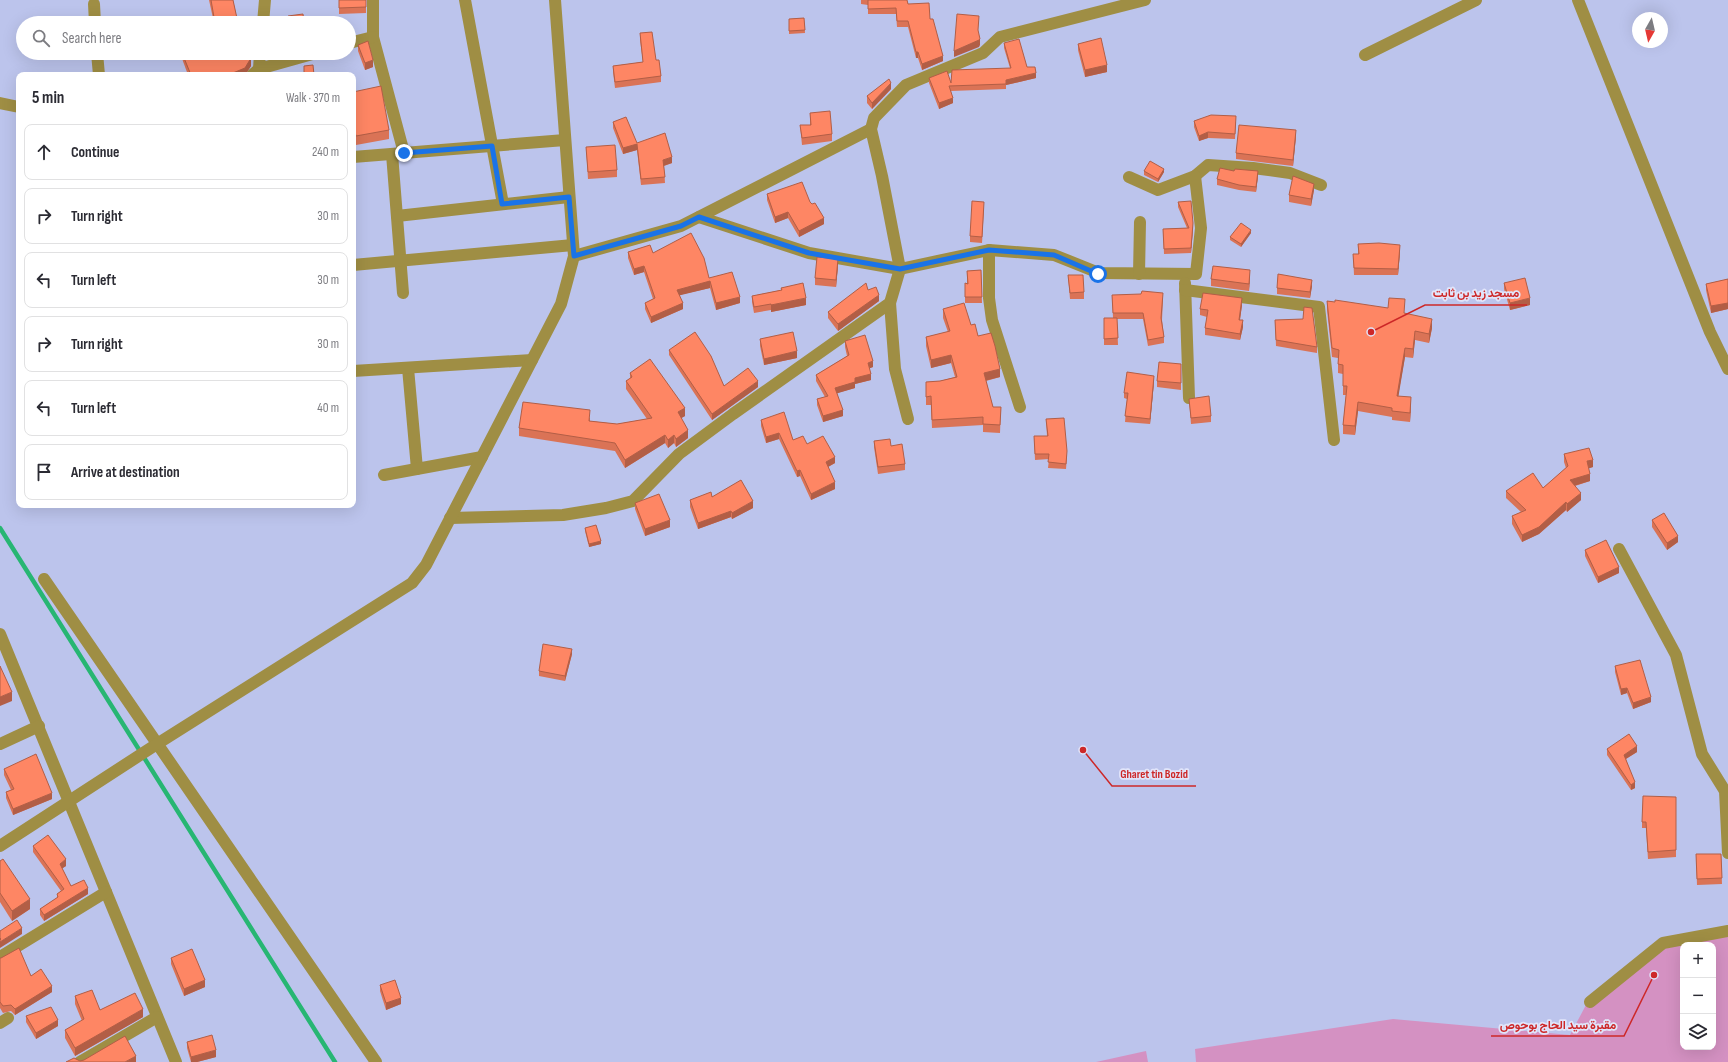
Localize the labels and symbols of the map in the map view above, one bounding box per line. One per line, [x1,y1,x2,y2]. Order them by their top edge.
north arrow [1632,12,1668,48]
route end [395,144,413,162]
route start [1089,265,1107,283]
callout: مسجد زيد بن ثابت [1425,281,1527,305]
text: مسجد زيد بن ثابت [1433,286,1520,301]
callout: Gharet tin Bozid [1112,762,1196,786]
text: Gharet tin Bozid [1120,767,1188,782]
callout: مقبرة سيد الحاج بوحوص [1491,1012,1624,1036]
text: مقبرة سيد الحاج بوحوص [1500,1018,1617,1033]

